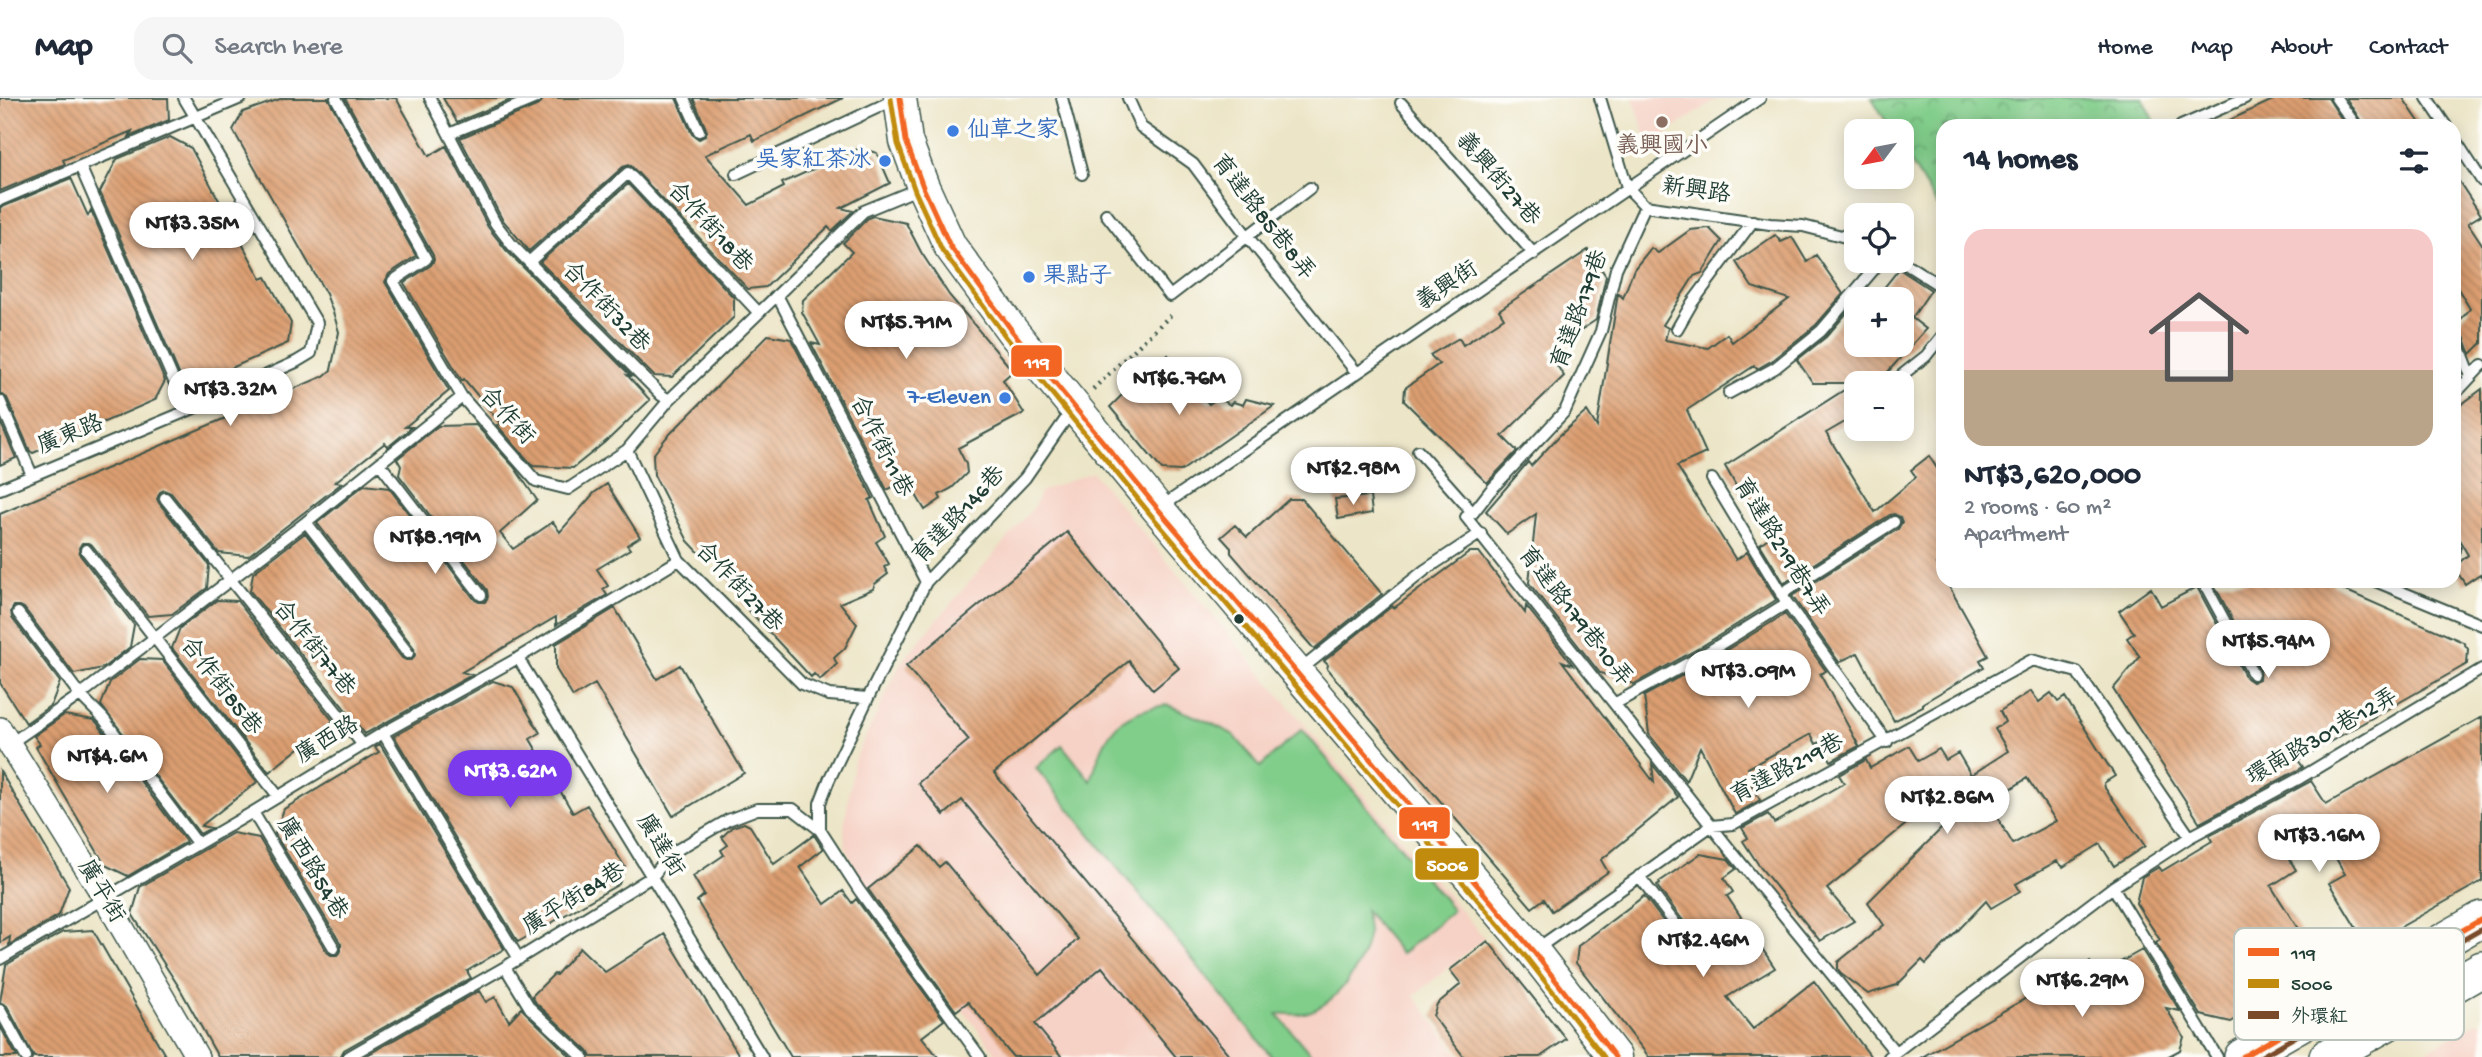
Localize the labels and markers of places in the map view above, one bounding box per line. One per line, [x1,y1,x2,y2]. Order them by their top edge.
marker: 義興國小 [1654,114,1670,130]
place label: 仙草之家 [967,117,1059,145]
marker: 仙草之家 [945,123,961,139]
place label: 義興國小 [1616,132,1708,161]
place label: 吳家紅茶冰 [756,147,871,175]
marker: 吳家紅茶冰 [877,153,893,169]
pin: NT$3.35M [120,202,264,262]
place label: 果點子 [1043,263,1112,291]
marker: 果點子 [1021,269,1037,285]
pin: NT$5.71M [834,302,978,361]
pin: NT$6.76M [1107,358,1251,417]
pin: NT$3.32M [158,368,302,428]
place label: 7-Eleven [907,385,991,412]
marker: 7-Eleven [997,390,1013,406]
pin: NT$2.98M [1281,448,1425,507]
pin: NT$8.19M [363,517,507,576]
unlabelled marker [1232,612,1246,626]
pin: NT$5.94M [2196,620,2340,680]
pin: NT$3.09M [1676,650,1820,710]
pin: NT$4.6M [42,736,172,795]
pin: NT$3.62M [438,750,582,810]
pin: NT$2.86M [1875,776,2019,836]
pin: NT$3.16M [2247,814,2391,874]
pin: NT$2.46M [1631,920,1775,979]
pin: NT$6.29M [2010,960,2154,1019]

